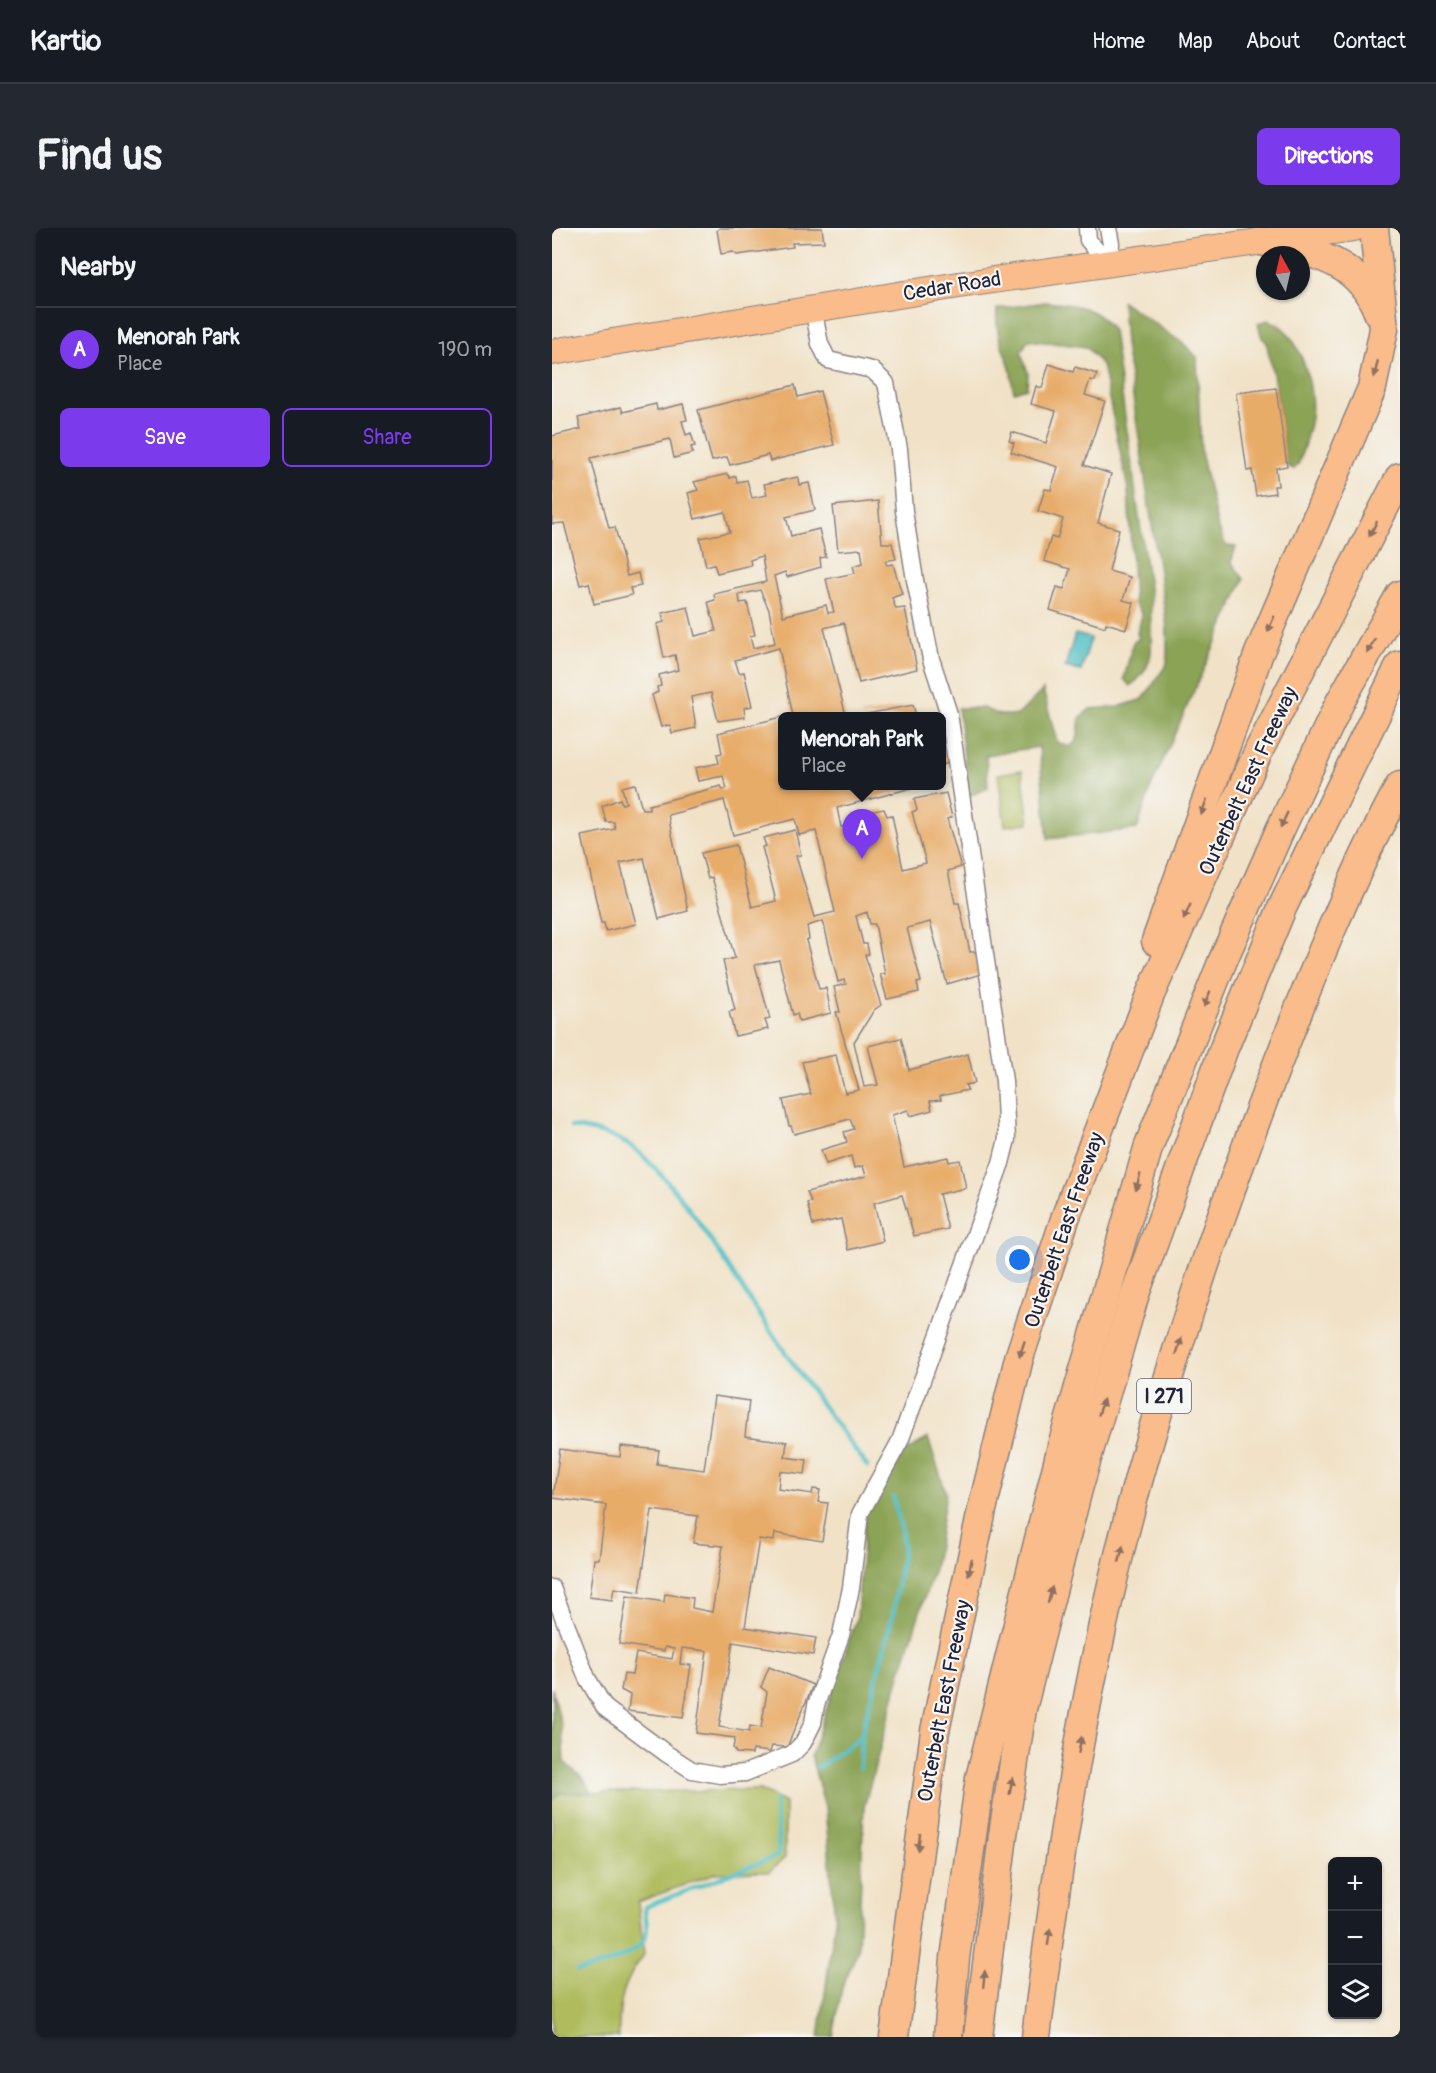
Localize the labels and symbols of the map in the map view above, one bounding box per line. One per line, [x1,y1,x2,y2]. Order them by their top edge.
north arrow [1256,246,1310,300]
street label: Cedar Road [901,265,1003,308]
one-way arrow [1371,360,1380,379]
one-way arrow [1368,520,1378,537]
one-way arrow [1266,615,1276,633]
one-way arrow [1366,638,1377,654]
street label: Outerbelt East Freeway [1193,682,1304,880]
one-way arrow [1198,798,1208,816]
pin: A [842,810,882,859]
one-way arrow [1280,812,1289,829]
one-way arrow [1182,903,1192,921]
one-way arrow [1202,991,1212,1009]
street label: Outerbelt East Freeway [1018,1129,1111,1332]
one-way arrow [1133,1173,1143,1191]
your location [1005,1245,1034,1274]
one-way arrow [1175,1337,1184,1355]
one-way arrow [1017,1340,1026,1358]
road number: I 271 [1137,1379,1191,1413]
one-way arrow [1097,1398,1106,1416]
one-way arrow [1117,1544,1126,1563]
one-way arrow [965,1558,974,1577]
one-way arrow [1046,1586,1056,1604]
street label: Outerbelt East Freeway [912,1598,977,1804]
one-way arrow [1076,1735,1085,1754]
one-way arrow [1006,1776,1015,1795]
one-way arrow [915,1832,924,1851]
one-way arrow [1045,1928,1054,1947]
one-way arrow [979,1969,989,1988]

